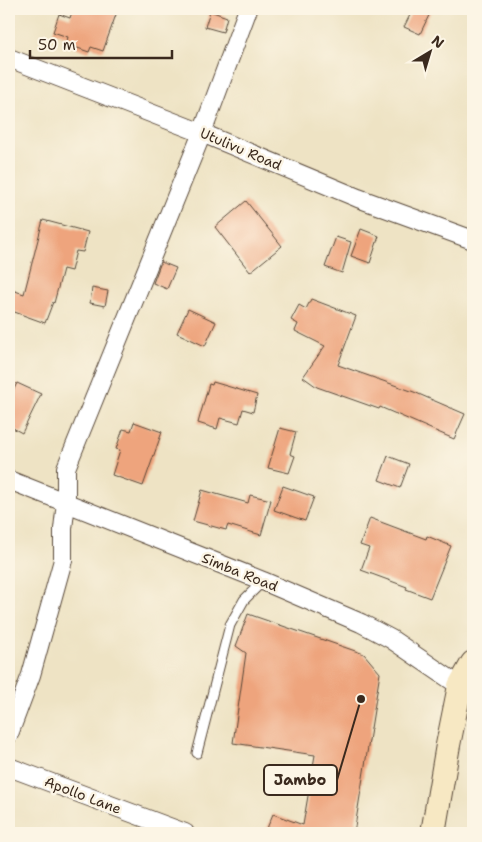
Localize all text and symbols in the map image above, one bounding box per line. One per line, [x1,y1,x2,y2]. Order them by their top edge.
scale bar [30,28,172,60]
north arrow [404,28,454,78]
text: N [428,31,448,52]
text: 50 m [38,35,76,55]
street label: Utulivu Road [197,124,285,174]
street label: Simba Road [199,549,281,595]
callout: Jambo [264,765,337,795]
text: Jambo [274,770,327,790]
street label: Apollo Lane [42,772,124,818]

